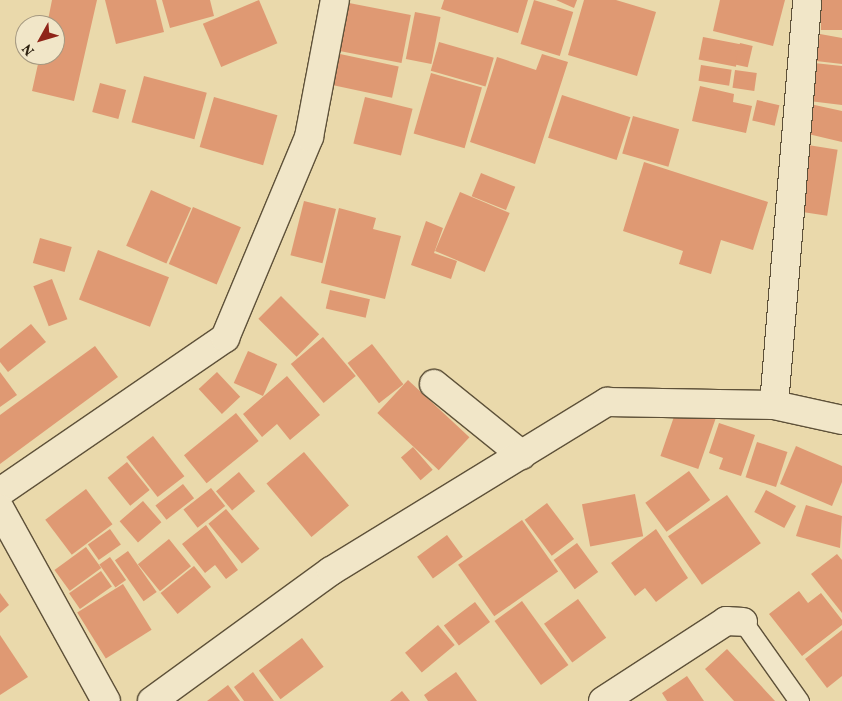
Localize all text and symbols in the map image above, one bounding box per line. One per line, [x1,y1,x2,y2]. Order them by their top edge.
north arrow [15,15,65,65]
text: N [18,39,39,59]

